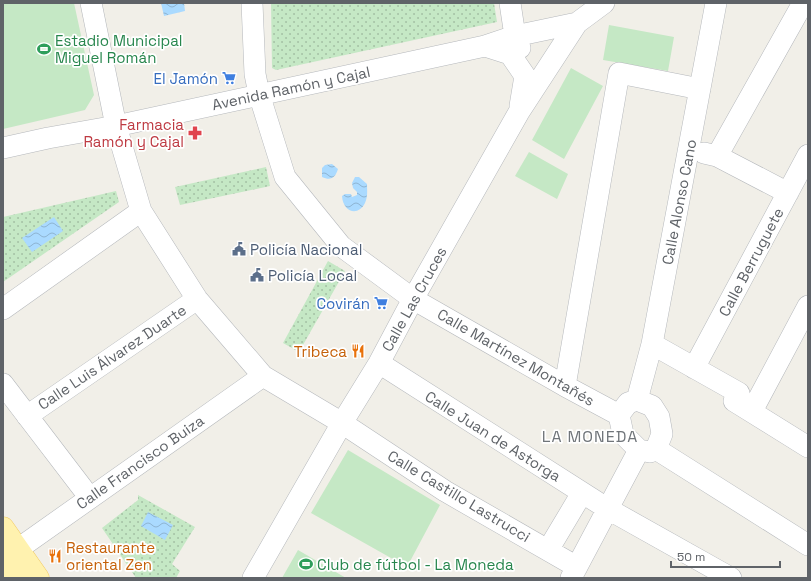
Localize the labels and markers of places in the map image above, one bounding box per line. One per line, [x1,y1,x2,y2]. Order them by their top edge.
place label: Estadio Municipal Miguel Román [55,31,183,67]
sports icon: Estadio Municipal Miguel Román [36,41,52,57]
place label: El Jamón [154,69,218,88]
supermarket icon: El Jamón [221,70,237,86]
place label: Farmacia Ramón y Cajal [83,115,184,151]
pharmacy icon: Farmacia Ramón y Cajal [187,125,203,141]
place label: Policía Nacional [250,240,362,259]
public building icon: Policía Nacional [231,241,247,257]
place label: Policía Local [268,266,357,285]
public building icon: Policía Local [249,267,265,283]
place label: Covirán [316,294,370,313]
supermarket icon: Covirán [373,295,389,311]
place label: Tribeca [294,342,347,361]
restaurant icon: Tribeca [350,343,366,359]
place label: Restaurante oriental Zen [66,538,155,574]
restaurant icon: Restaurante oriental Zen [47,548,63,564]
place label: Club de fútbol - La Moneda [317,555,514,574]
sports icon: Club de fútbol - La Moneda [298,556,314,572]

